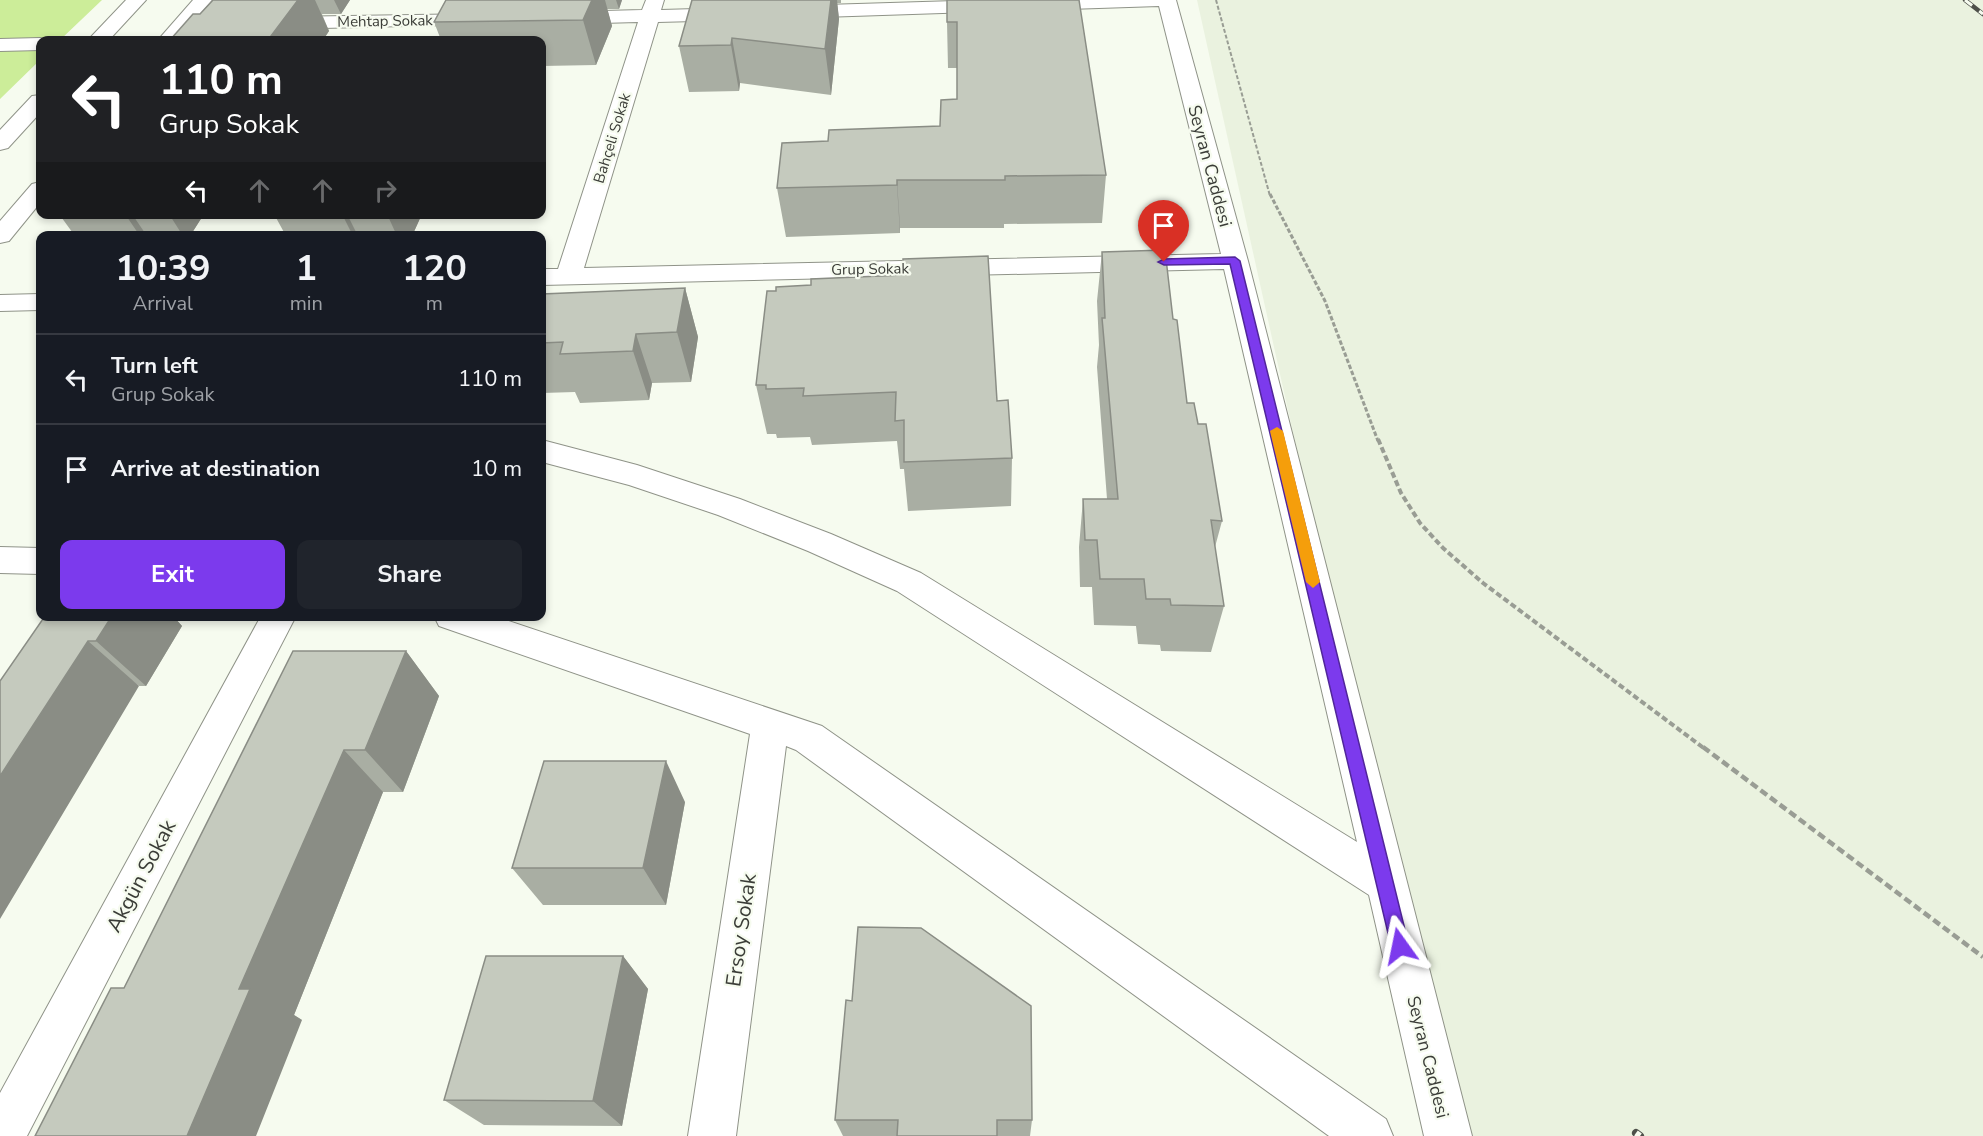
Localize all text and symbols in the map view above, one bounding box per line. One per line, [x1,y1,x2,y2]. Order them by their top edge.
street label: Mehtap Sokak [337,10,433,32]
text: 110 m [159,52,283,109]
icon: left [60,60,138,138]
street label: Bahçeli Sokak [589,90,635,186]
street label: Seyran Caddesi [1182,102,1238,230]
text: Grup Sokak [159,106,299,143]
icon: left [180,174,213,207]
icon: ahead [243,174,276,207]
icon: ahead [306,174,339,207]
icon: right [369,174,402,207]
pin [1138,200,1189,262]
icon: arrive [1147,209,1180,242]
text: 10:39 [115,244,211,293]
text: 1 [295,244,317,293]
text: 120 [402,244,467,293]
street label: Grup Sokak [831,258,910,280]
text: Arrival [133,290,193,317]
text: min [290,290,323,317]
text: m [426,290,443,317]
text: Turn left [111,351,198,381]
icon: left [60,363,93,396]
text: 110 m [458,364,522,394]
text: Grup Sokak [111,381,215,408]
icon: arrive [60,453,93,486]
text: Arrive at destination [111,454,320,484]
text: 10 m [471,454,522,484]
button: Exit [60,540,285,609]
button: Share [297,540,522,609]
street label: Akgün Sokak [100,814,183,937]
street label: Ersoy Sokak [719,871,763,988]
position arrow [1368,914,1432,978]
street label: Seyran Caddesi [1401,993,1455,1121]

